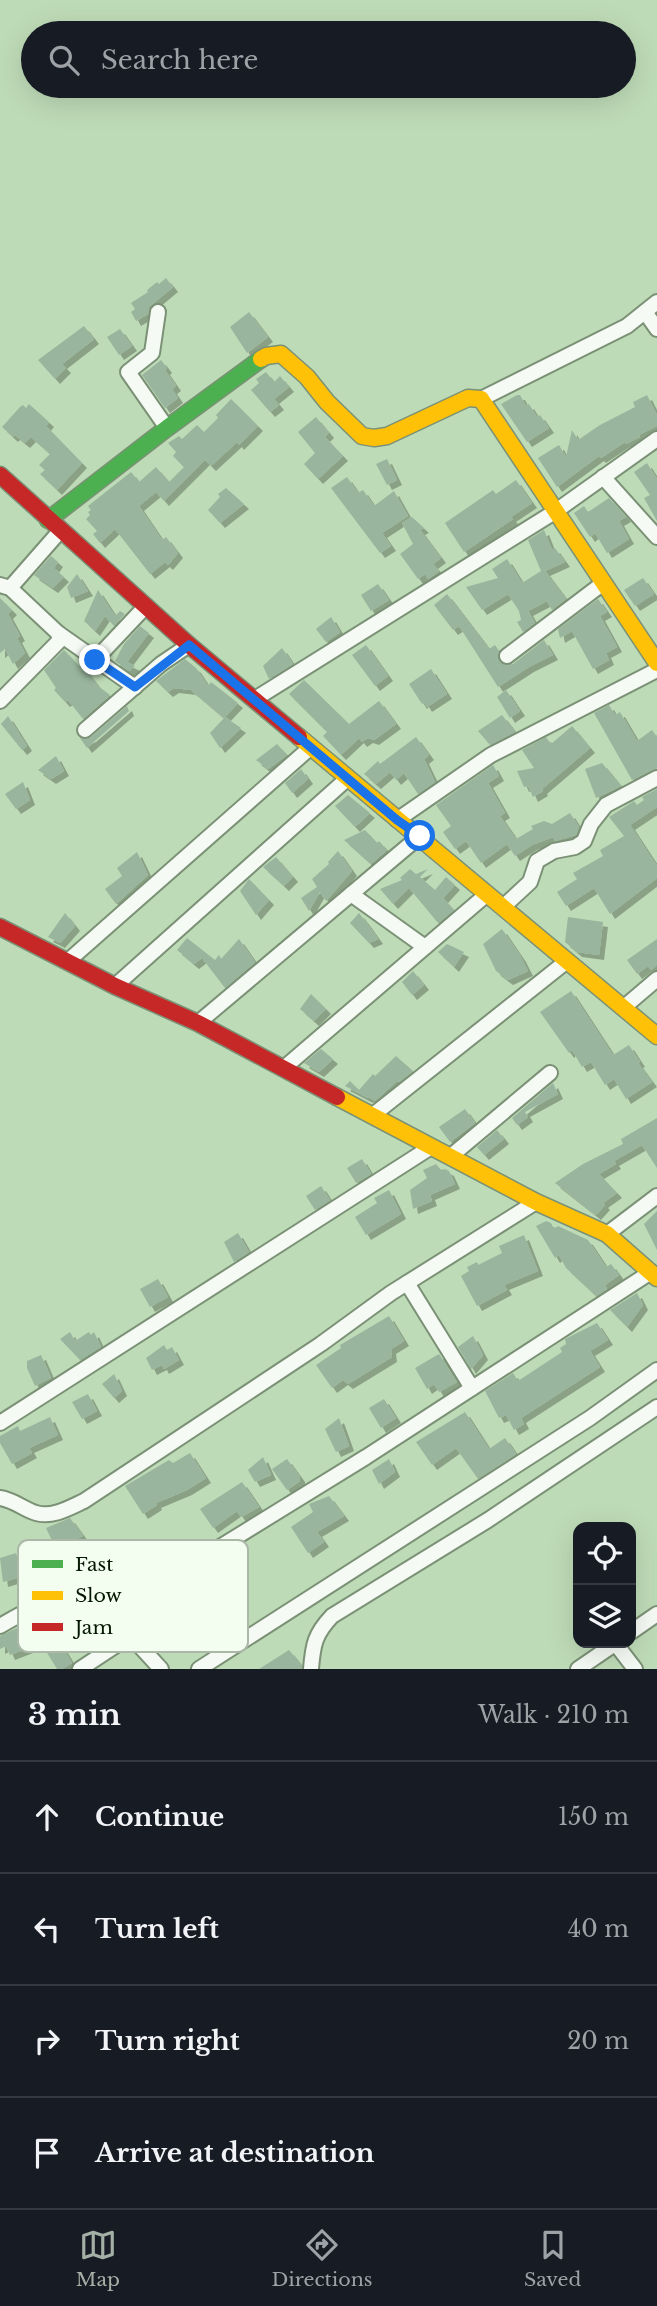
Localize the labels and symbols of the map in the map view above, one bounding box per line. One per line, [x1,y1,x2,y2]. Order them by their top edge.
route end [79,644,110,675]
route start [404,820,435,851]
legend [18,1540,248,1652]
text: Fast [75,1553,114,1576]
text: Slow [75,1584,122,1607]
text: Jam [72,1616,113,1639]

